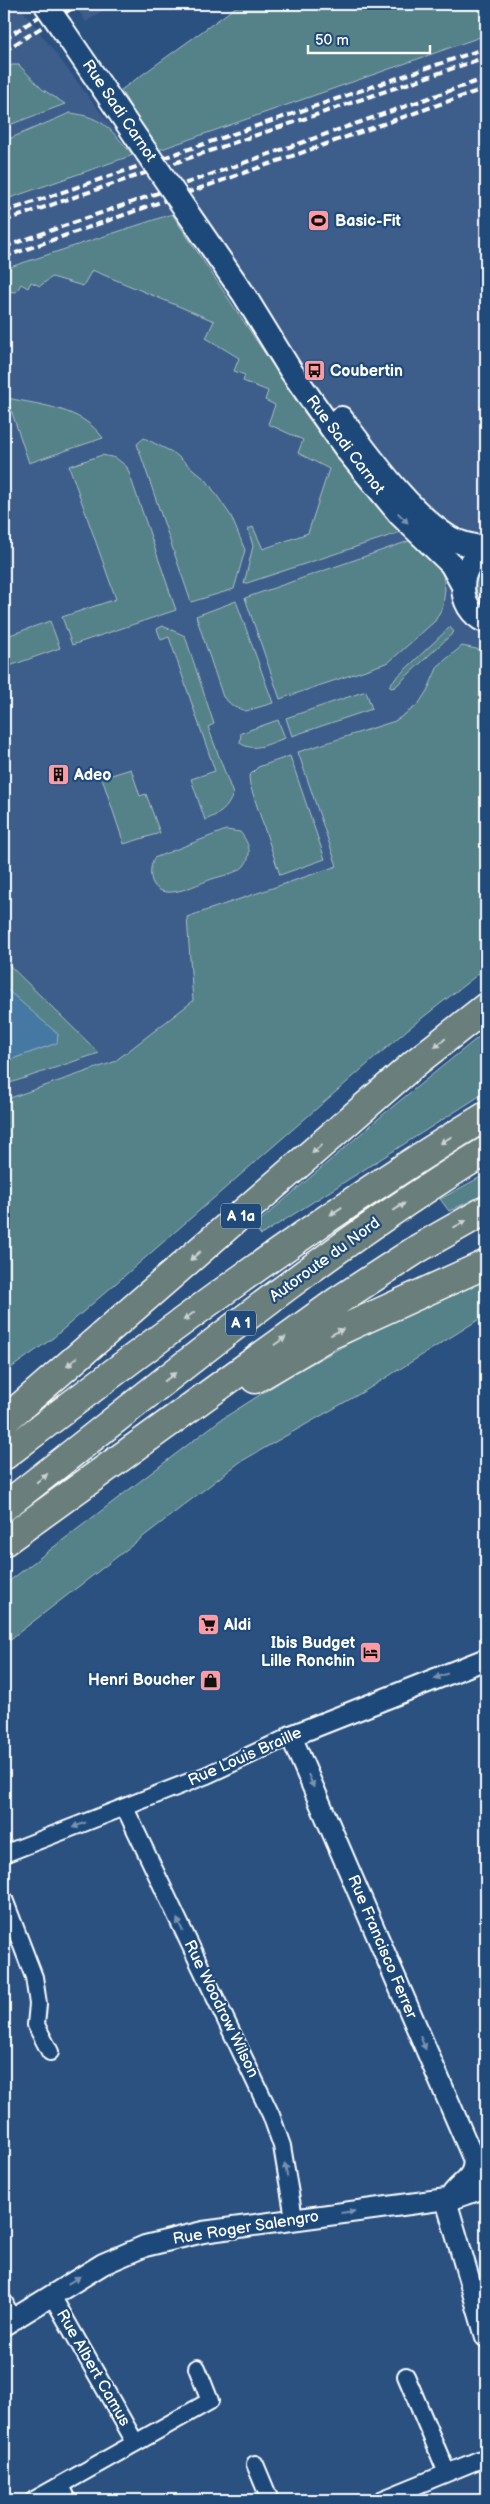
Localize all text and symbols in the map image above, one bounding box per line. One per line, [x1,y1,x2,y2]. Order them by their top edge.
scale bar [308,22,430,54]
text: 50 m [315,31,349,50]
street label: Rue Sadi Carnot [78,56,160,166]
sports icon: Basic-Fit [307,209,331,233]
place label: Basic-Fit [335,212,402,231]
bus stop icon: Coubertin [302,359,326,383]
place label: Coubertin [330,362,403,381]
street label: Rue Sadi Carnot [302,392,388,498]
one-way arrow [397,512,409,524]
building icon: Adeo [46,763,70,787]
place label: Adeo [73,766,111,785]
one-way arrow [434,1037,447,1048]
one-way arrow [439,1136,452,1145]
one-way arrow [311,1143,323,1154]
one-way arrow [392,1202,405,1212]
road number: A 1a [221,1204,261,1228]
one-way arrow [329,1206,343,1216]
street label: Autoroute du Nord [266,1214,384,1306]
one-way arrow [453,1220,468,1228]
one-way arrow [189,1250,201,1262]
road number: A 1 [226,1310,256,1336]
one-way arrow [182,1311,196,1321]
one-way arrow [330,1328,344,1336]
one-way arrow [273,1336,287,1346]
one-way arrow [66,1356,78,1368]
one-way arrow [163,1372,176,1383]
one-way arrow [35,1472,48,1483]
supermarket icon: Aldi [196,1613,220,1637]
place label: Aldi [223,1616,251,1635]
place label: Ibis Budget Lille Ronchin [261,1634,356,1671]
hotel icon: Ibis Budget Lille Ronchin [359,1640,383,1664]
shop icon: Henri Boucher [199,1668,223,1692]
place label: Henri Boucher [88,1671,196,1690]
one-way arrow [434,1673,448,1681]
street label: Rue Louis Braille [185,1723,305,1791]
one-way arrow [307,1774,315,1788]
one-way arrow [72,1822,87,1829]
street label: Rue Francisco Ferrer [343,1872,421,2022]
one-way arrow [176,1918,185,1933]
street label: Rue Woodrow Wilson [179,1937,263,2081]
one-way arrow [420,2036,428,2050]
one-way arrow [282,2162,290,2178]
street label: Rue Roger Salengro [172,2207,320,2249]
one-way arrow [340,2208,356,2216]
one-way arrow [68,2276,81,2285]
street label: Rue Albert Camus [52,2306,134,2430]

